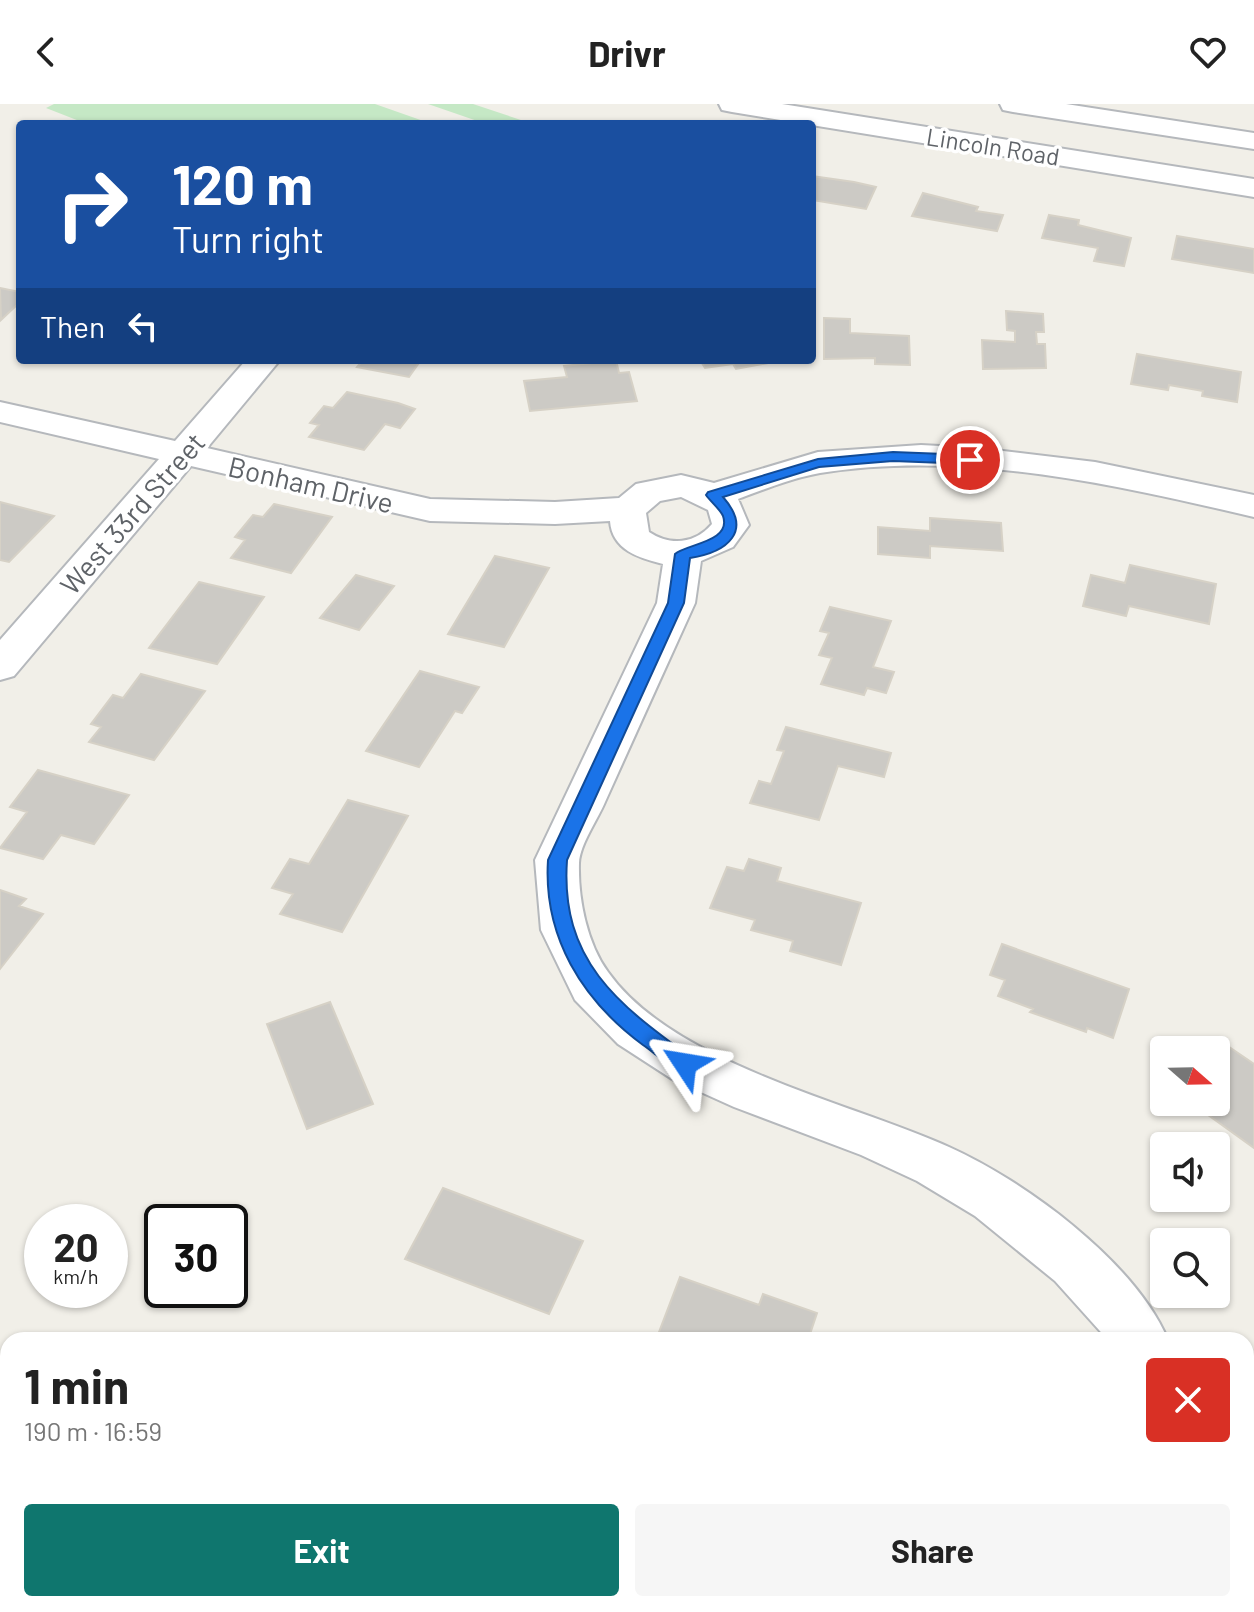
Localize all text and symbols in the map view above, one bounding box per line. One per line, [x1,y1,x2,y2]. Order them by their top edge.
icon: back [24,30,68,74]
icon: heart [1186,30,1230,74]
text: Drivr [588,31,666,74]
street label: Lincoln Road [924,121,1062,171]
text: 120 m [172,149,313,216]
icon: right [40,152,144,256]
text: Turn right [172,217,324,260]
icon: left [121,304,165,348]
text: Then [40,308,105,344]
street label: West 33rd Street [52,425,212,601]
pin [936,426,1004,494]
icon: arrive [948,438,992,482]
street label: Bonham Drive [225,448,397,520]
position arrow [643,1022,727,1106]
north arrow [1150,1036,1230,1116]
map controls [1150,1036,1230,1308]
button: sound [1150,1132,1230,1212]
speed limit sign: 30 [144,1204,248,1308]
text: 20 [53,1222,99,1270]
button: search [1150,1228,1230,1308]
text: km/h [53,1264,99,1288]
text: 1 min [24,1356,129,1414]
button: close [1146,1358,1230,1442]
text: 190 m · 16:59 [24,1415,162,1446]
button: Exit [24,1504,619,1596]
button: Share [635,1504,1230,1596]

